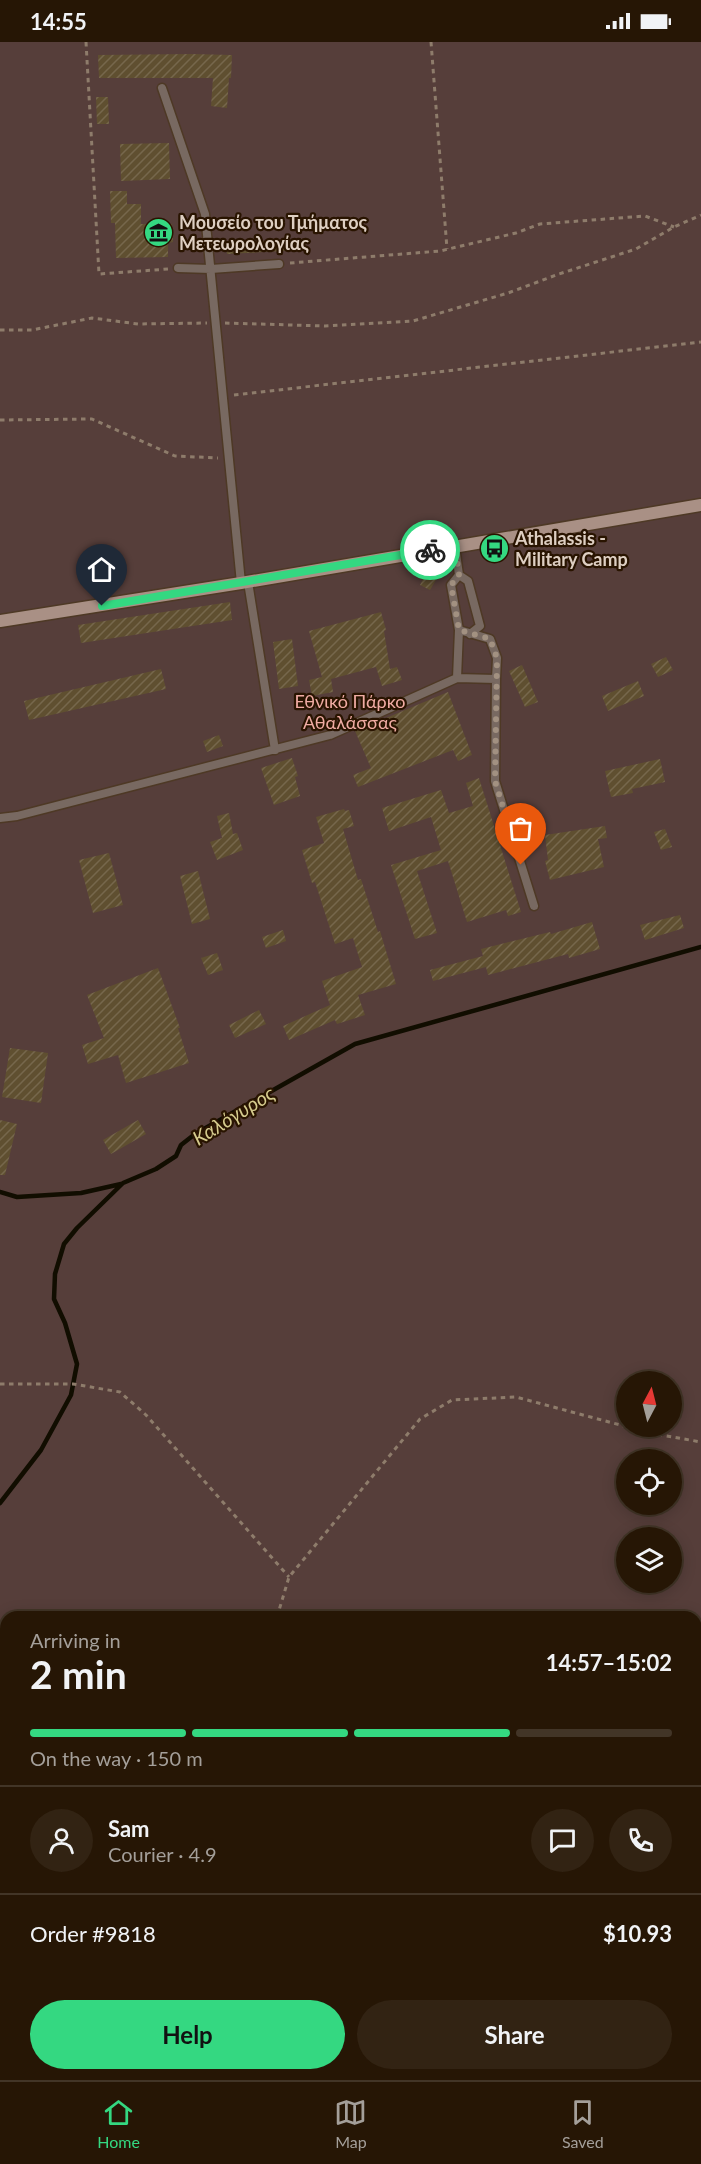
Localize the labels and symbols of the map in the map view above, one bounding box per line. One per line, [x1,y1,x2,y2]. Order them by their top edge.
place label: Μουσείο του Τμήματος Μετεωρολογίας [179,211,367,254]
museum icon: Μουσείο του Τμήματος Μετεωρολογίας [142,216,174,248]
courier [400,520,460,580]
place label: Athalassis - Military Camp [514,527,628,570]
bus stop icon: Athalassis - Military Camp [478,532,510,564]
pin [76,544,127,606]
park label: Εθνικό Πάρκο Αθαλάσσας [294,690,406,733]
pin [495,803,546,865]
water label: Καλόγυρος [188,1080,279,1150]
north arrow [616,1371,682,1437]

